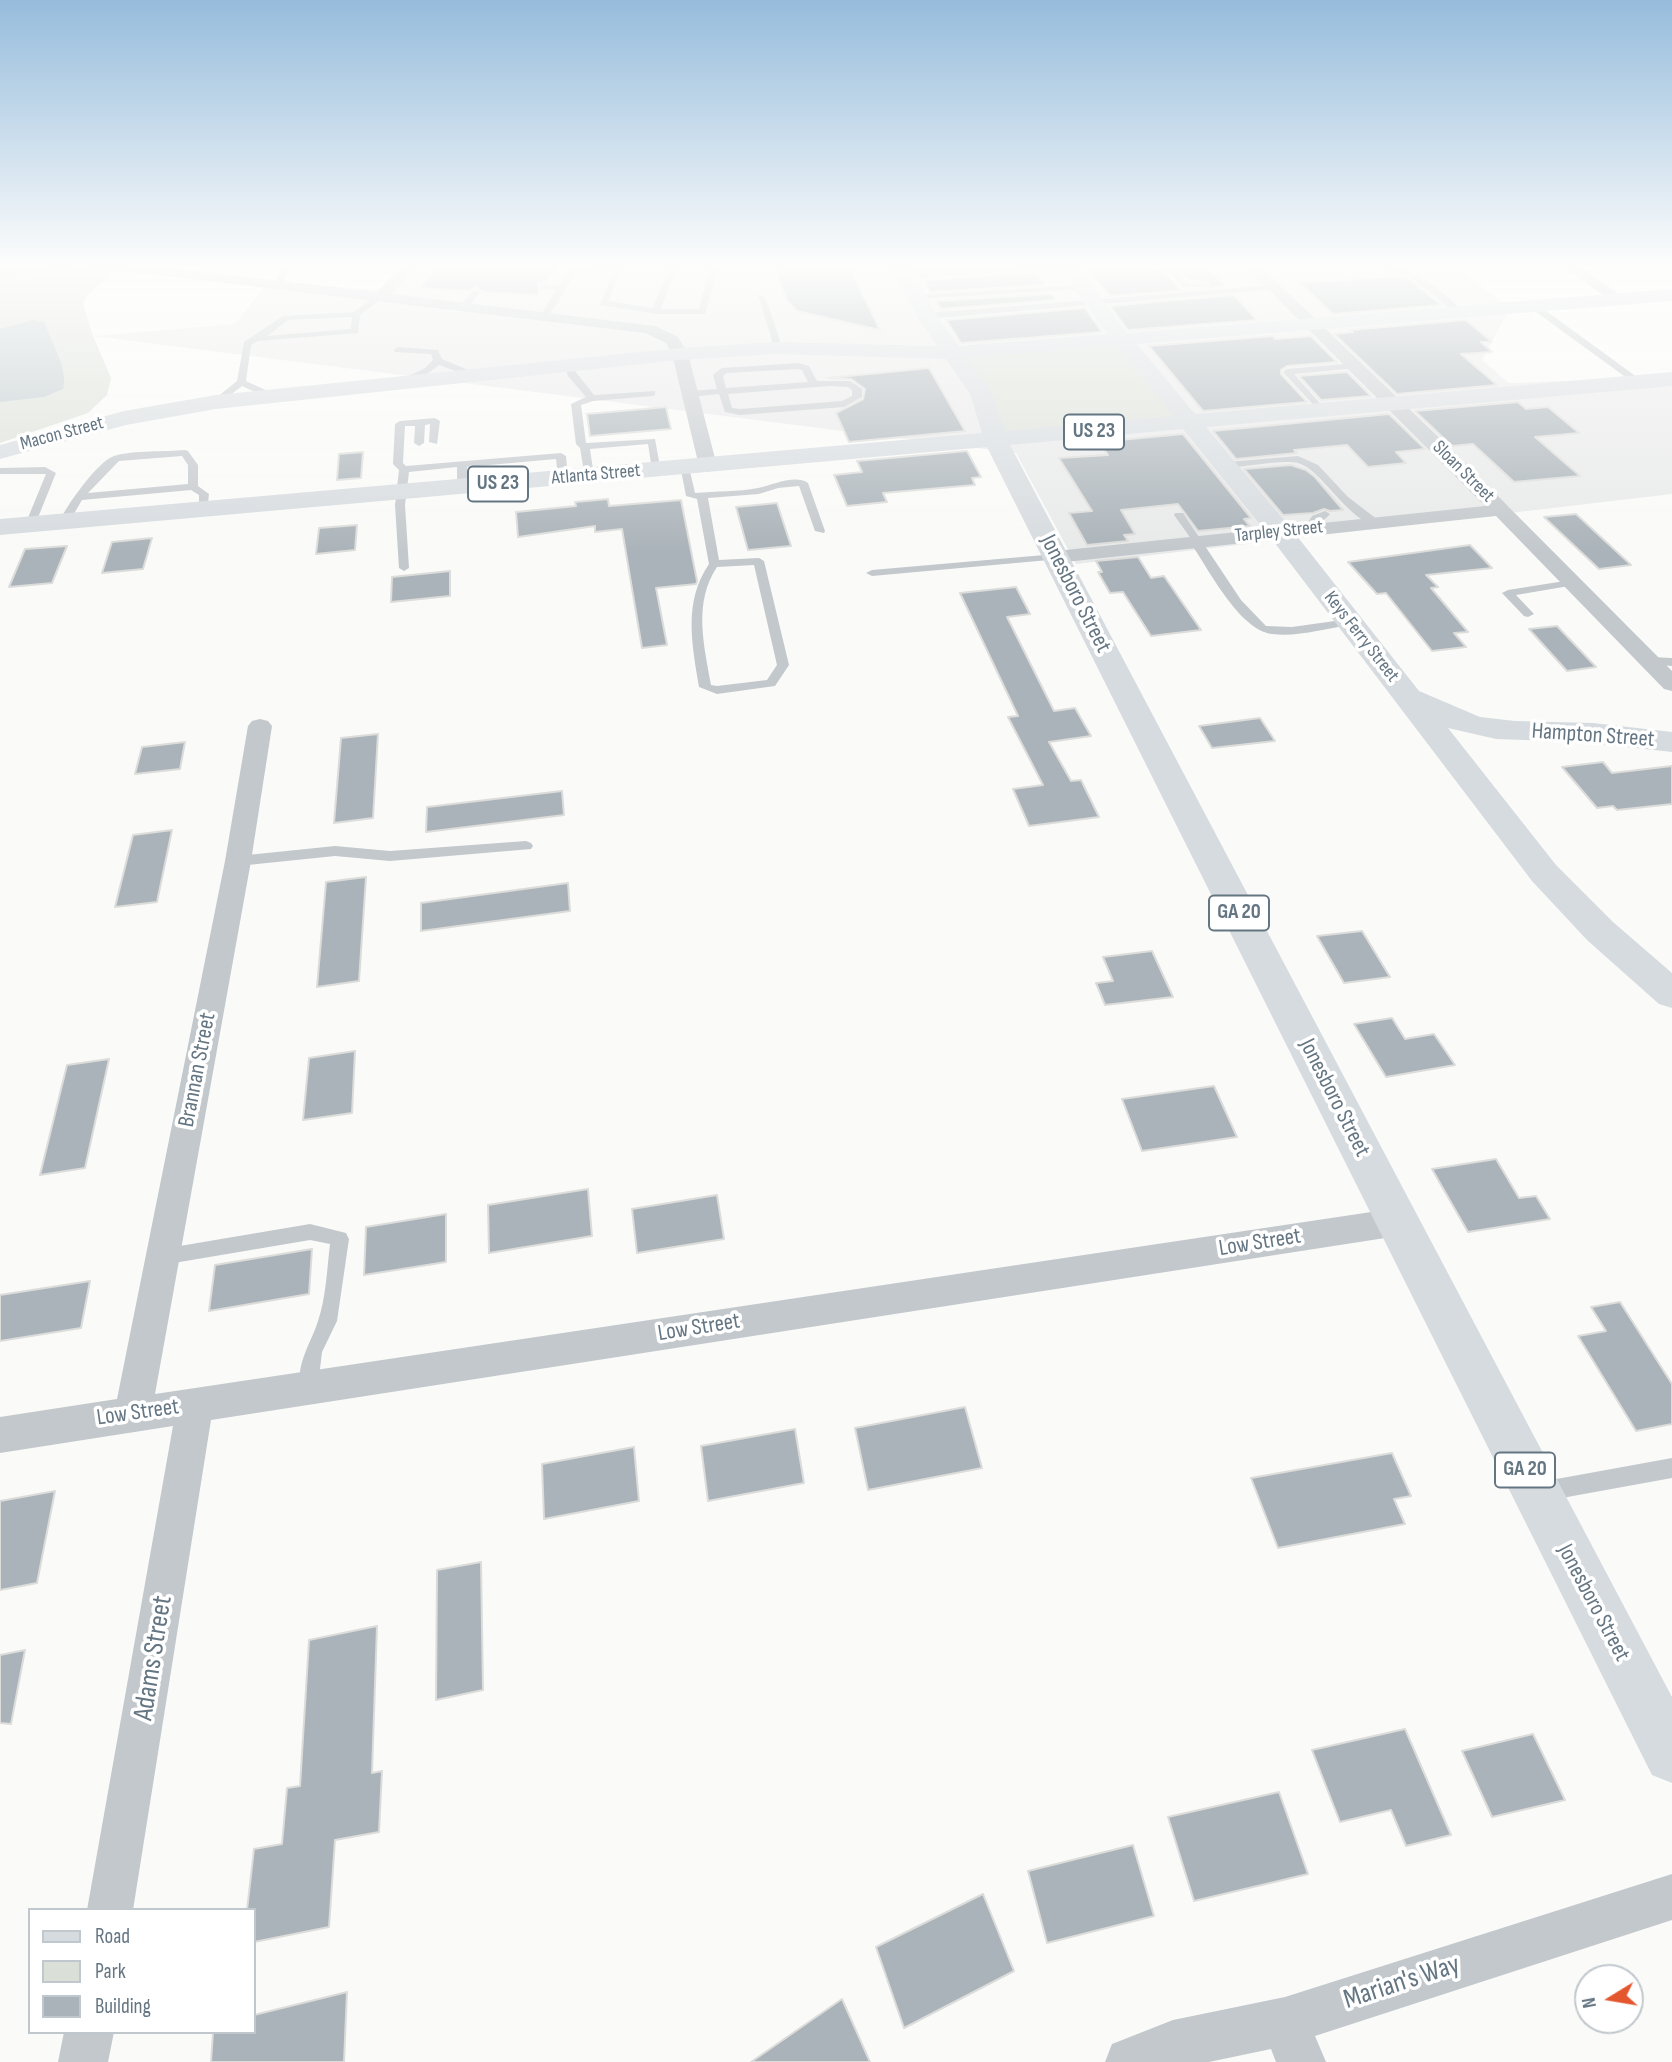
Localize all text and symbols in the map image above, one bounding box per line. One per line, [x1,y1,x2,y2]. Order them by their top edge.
street label: Macon Street [18,412,106,456]
road number: US 23 [1064,414,1124,450]
street label: Sloan Street [1427,436,1499,508]
street label: Atlanta Street [551,460,641,490]
road number: US 23 [468,466,528,502]
street label: Tarpley Street [1234,516,1324,548]
street label: Jonesboro Street [1033,530,1117,658]
street label: Keys Ferry Street [1318,587,1404,687]
street label: Hampton Street [1531,718,1655,754]
road number: GA 20 [1209,895,1269,930]
street label: Brannan Street [173,1010,223,1130]
street label: Jonesboro Street [1292,1034,1376,1162]
street label: Low Street [1217,1223,1303,1263]
street label: Low Street [656,1308,742,1348]
street label: Low Street [95,1394,181,1432]
road number: GA 20 [1495,1452,1555,1488]
street label: Jonesboro Street [1551,1540,1635,1666]
street label: Adams Street [128,1593,180,1723]
legend [28,1908,256,2034]
text: Road [95,1924,130,1949]
street label: Marian's Way [1340,1948,1464,2018]
text: Park [95,1959,126,1984]
north arrow [1574,1964,1644,2034]
text: Building [95,1994,151,2019]
text: N [1578,1996,1602,2010]

